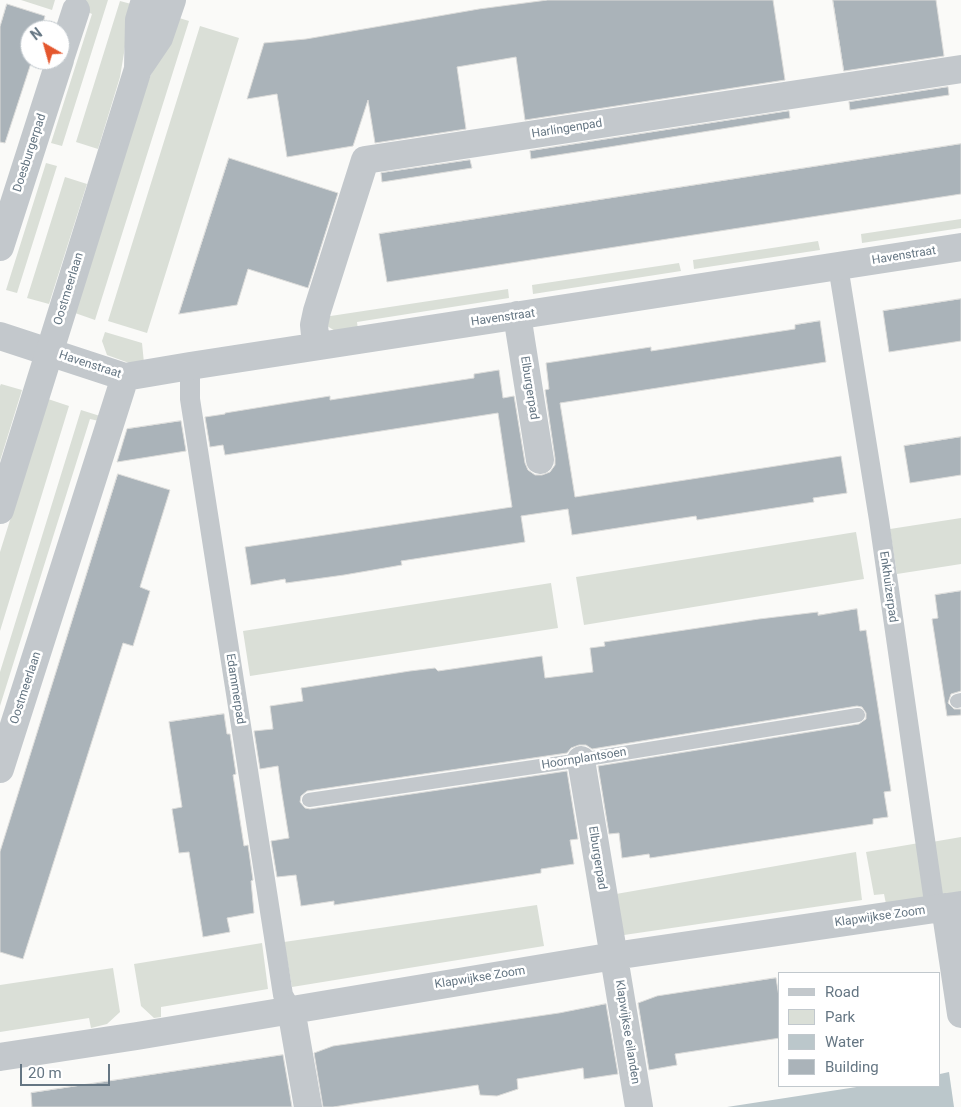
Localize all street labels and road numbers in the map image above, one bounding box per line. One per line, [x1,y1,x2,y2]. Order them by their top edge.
street label: Doesburgerpad [11,112,49,194]
street label: Harlingenpad [531,116,603,142]
street label: Havenstraat [871,244,937,268]
street label: Oostmeerlaan [51,251,87,327]
street label: Havenstraat [470,306,536,330]
street label: Havenstraat [57,348,123,382]
street label: Elburgerpad [517,355,541,421]
street label: Enkhuizerpad [876,550,900,624]
street label: Oostmeerlaan [8,650,44,726]
street label: Edammerpad [222,653,248,725]
street label: Hoornplantsoen [541,745,627,773]
street label: Elburgerpad [585,825,609,891]
street label: Klapwijkse Zoom [834,904,926,930]
street label: Klapwijkse Zoom [434,964,526,992]
street label: Klapwijkse eilanden [612,979,642,1085]

